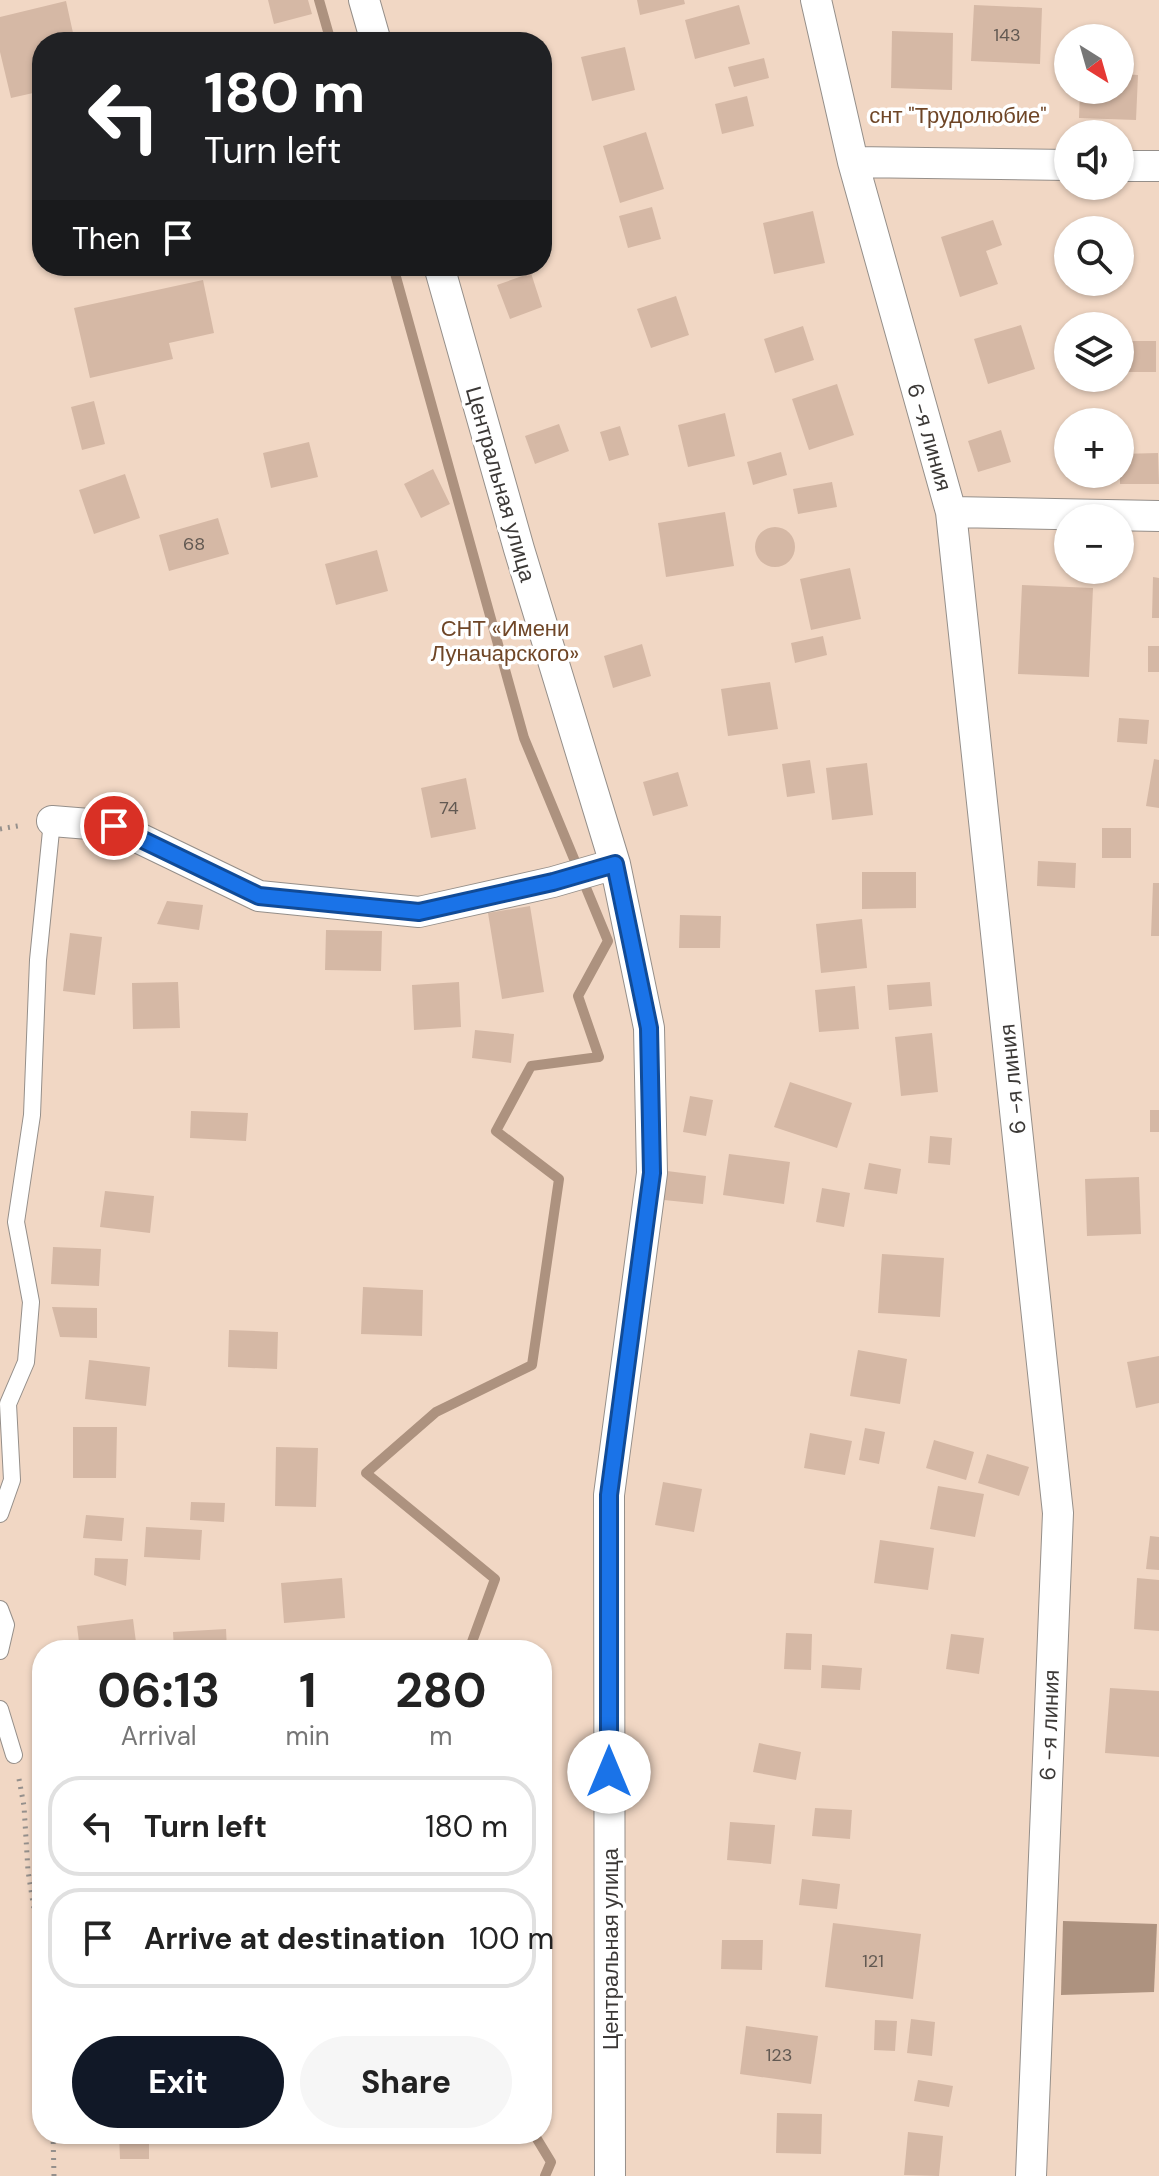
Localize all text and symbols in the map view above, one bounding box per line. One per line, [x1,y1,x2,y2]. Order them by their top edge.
house number: 143 [993,23,1021,47]
north arrow [1054,24,1134,104]
map controls [1054,24,1134,584]
text: 180 m [204,56,365,129]
icon: left [72,64,176,168]
park label: снт "Трудолюбие" [869,101,1047,130]
button: sound [1054,120,1134,200]
text: Turn left [204,127,341,174]
icon: arrive [156,216,200,260]
button: search [1054,216,1134,296]
text: Then [72,219,140,258]
button: layers [1054,312,1134,392]
street label: 6 -я линия [900,380,959,494]
street label: Центральная улица [459,383,543,586]
button: + [1054,408,1134,488]
button: − [1054,504,1134,584]
house number: 68 [183,532,205,556]
park label: СНТ «Имени Луначарского» [431,614,579,668]
pin [80,792,148,860]
house number: 74 [439,796,459,820]
icon: arrive [92,804,136,848]
street label: 6 -я линия [992,1022,1033,1136]
text: 06:13 [97,1659,220,1722]
text: 1 [299,1659,316,1722]
text: 280 [395,1659,487,1722]
street label: 6 -я линия [1033,1669,1066,1781]
text: Arrival [121,1719,197,1753]
text: min [285,1719,330,1753]
text: m [429,1719,452,1753]
position arrow [567,1730,651,1814]
icon: left [76,1804,120,1848]
text: Turn left [144,1807,267,1846]
text: 180 m [425,1807,508,1846]
street label: Центральная улица [596,1847,625,2050]
icon: arrive [76,1916,120,1960]
text: Arrive at destination [144,1919,445,1958]
text: 100 m [469,1919,554,1958]
house number: 121 [862,1949,884,1973]
button: Exit [72,2036,284,2128]
button: Share [300,2036,512,2128]
house number: 123 [766,2043,792,2067]

